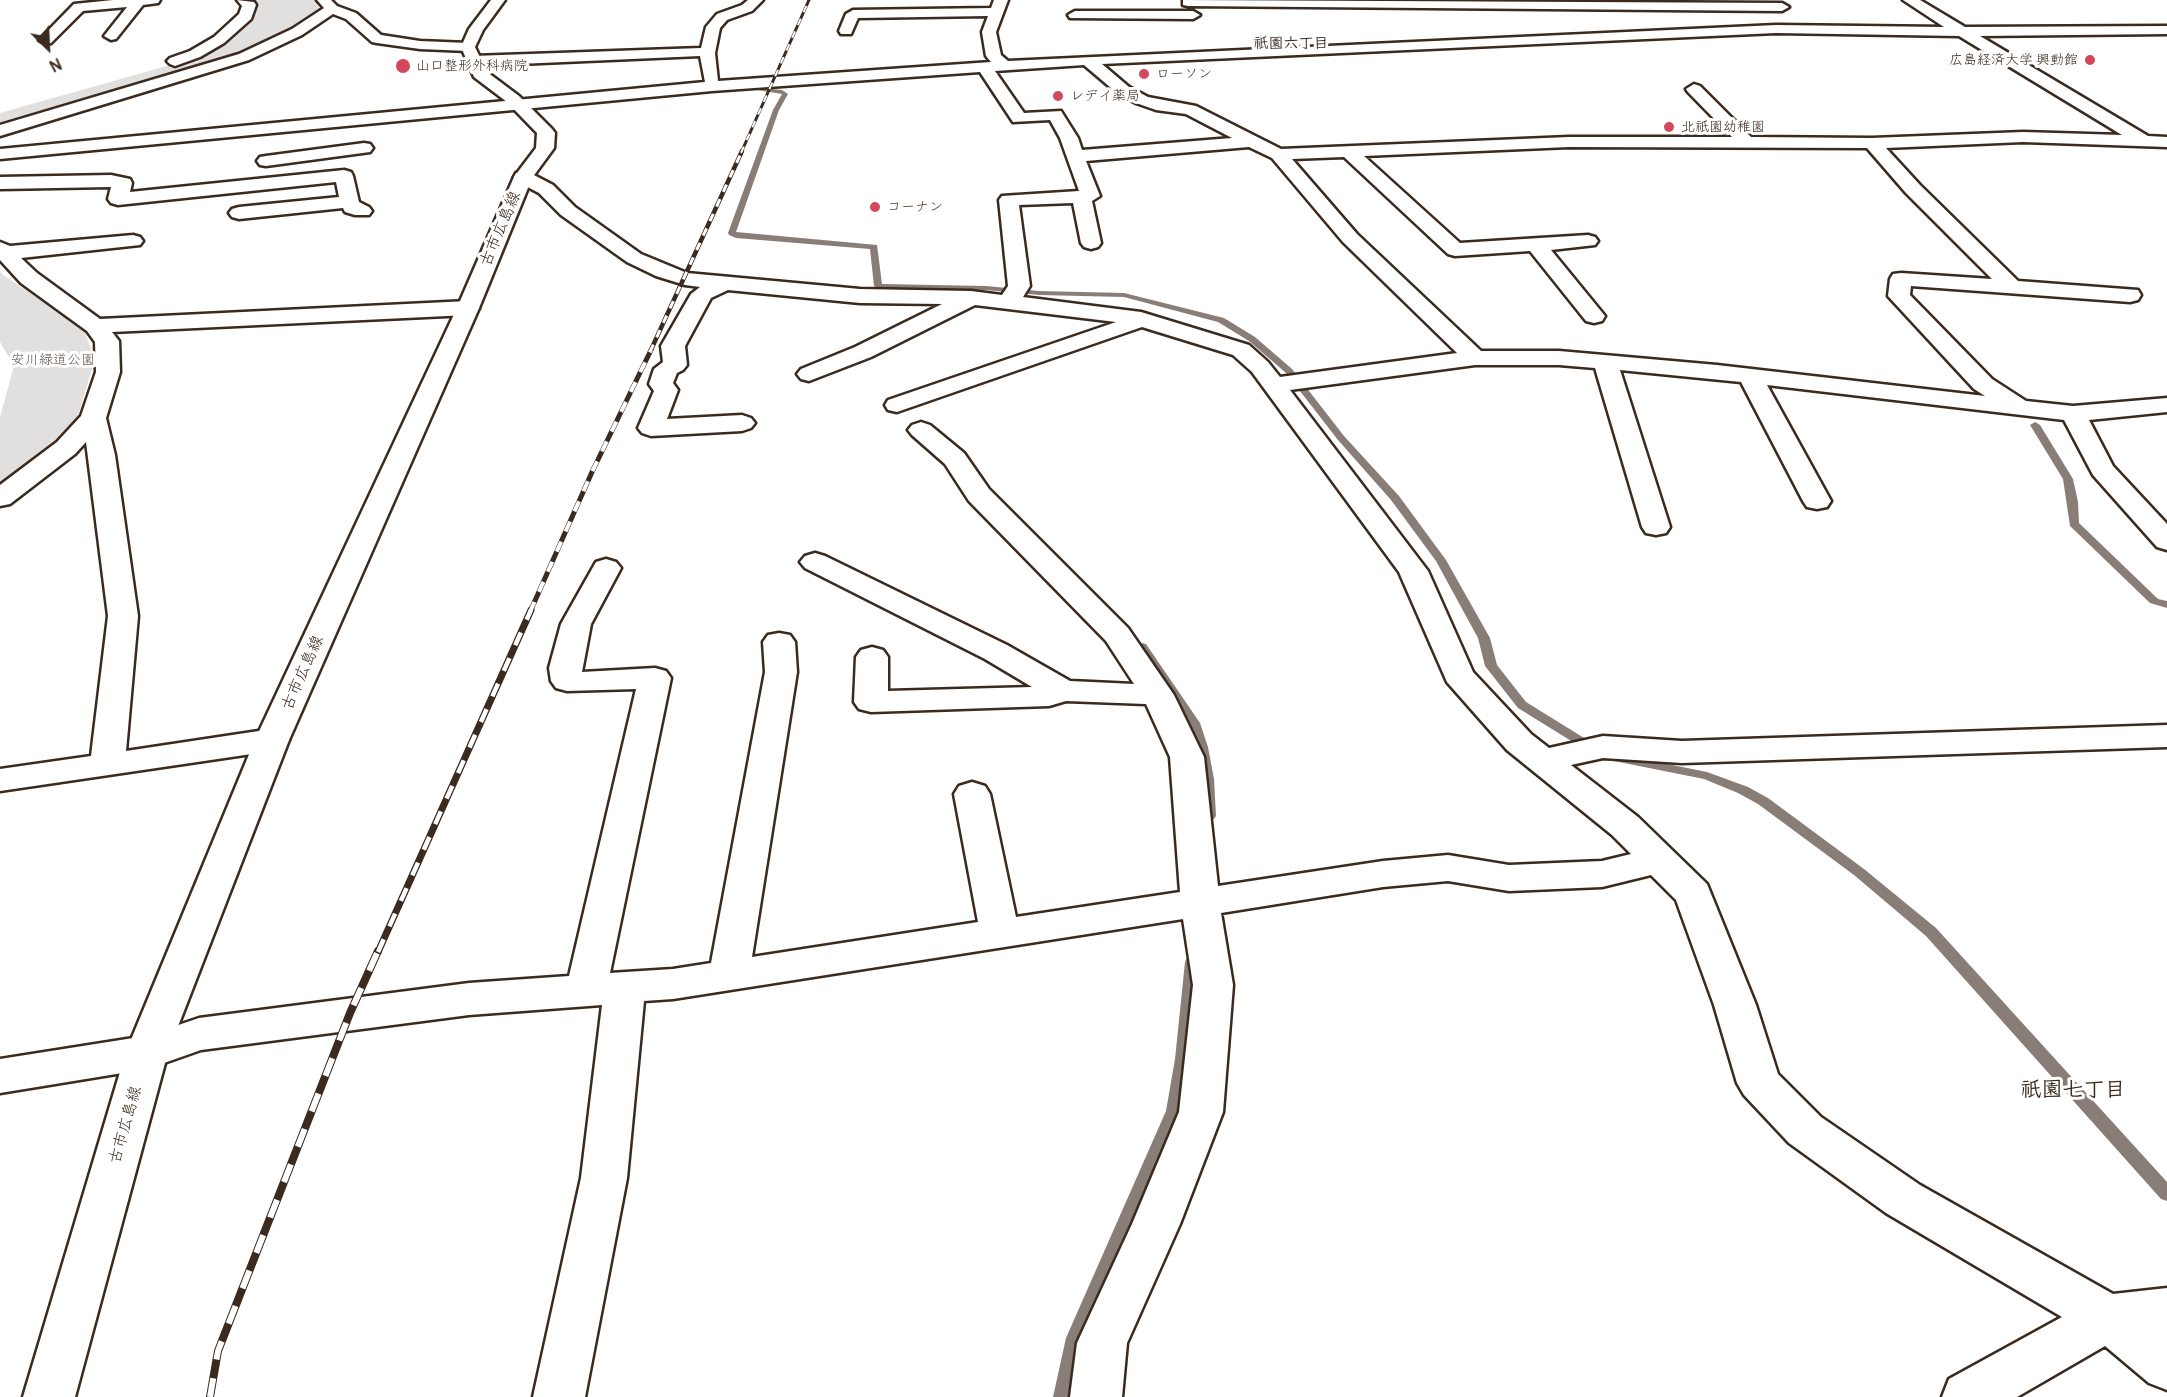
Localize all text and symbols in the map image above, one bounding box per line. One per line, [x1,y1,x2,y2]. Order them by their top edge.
north arrow [18,18,78,78]
district label: 祇園六丁目 [1254,35,1328,53]
place label: 広島経済大学 興動館 [1949,52,2078,68]
text: N [46,53,64,76]
marker: 広島経済大学 興動館 [2083,53,2097,67]
marker: 山口整形外科病院 [394,57,412,75]
place label: 山口整形外科病院 [416,58,528,74]
place label: ローソン [1156,66,1212,82]
marker: ローソン [1137,67,1151,81]
place label: レデイ薬局 [1070,88,1140,104]
marker: レデイ薬局 [1051,89,1065,103]
place label: 北祇園幼稚園 [1681,119,1765,135]
marker: 北祇園幼稚園 [1662,120,1676,134]
street label: 古市広島線 [477,188,525,270]
place label: コーナン [887,199,943,215]
marker: コーナン [868,200,882,214]
park label: 安川緑道公園 [11,352,95,368]
street label: 古市広島線 [278,633,328,713]
district label: 祇園七丁目 [2021,1078,2125,1104]
street label: 古市広島線 [106,1084,146,1166]

